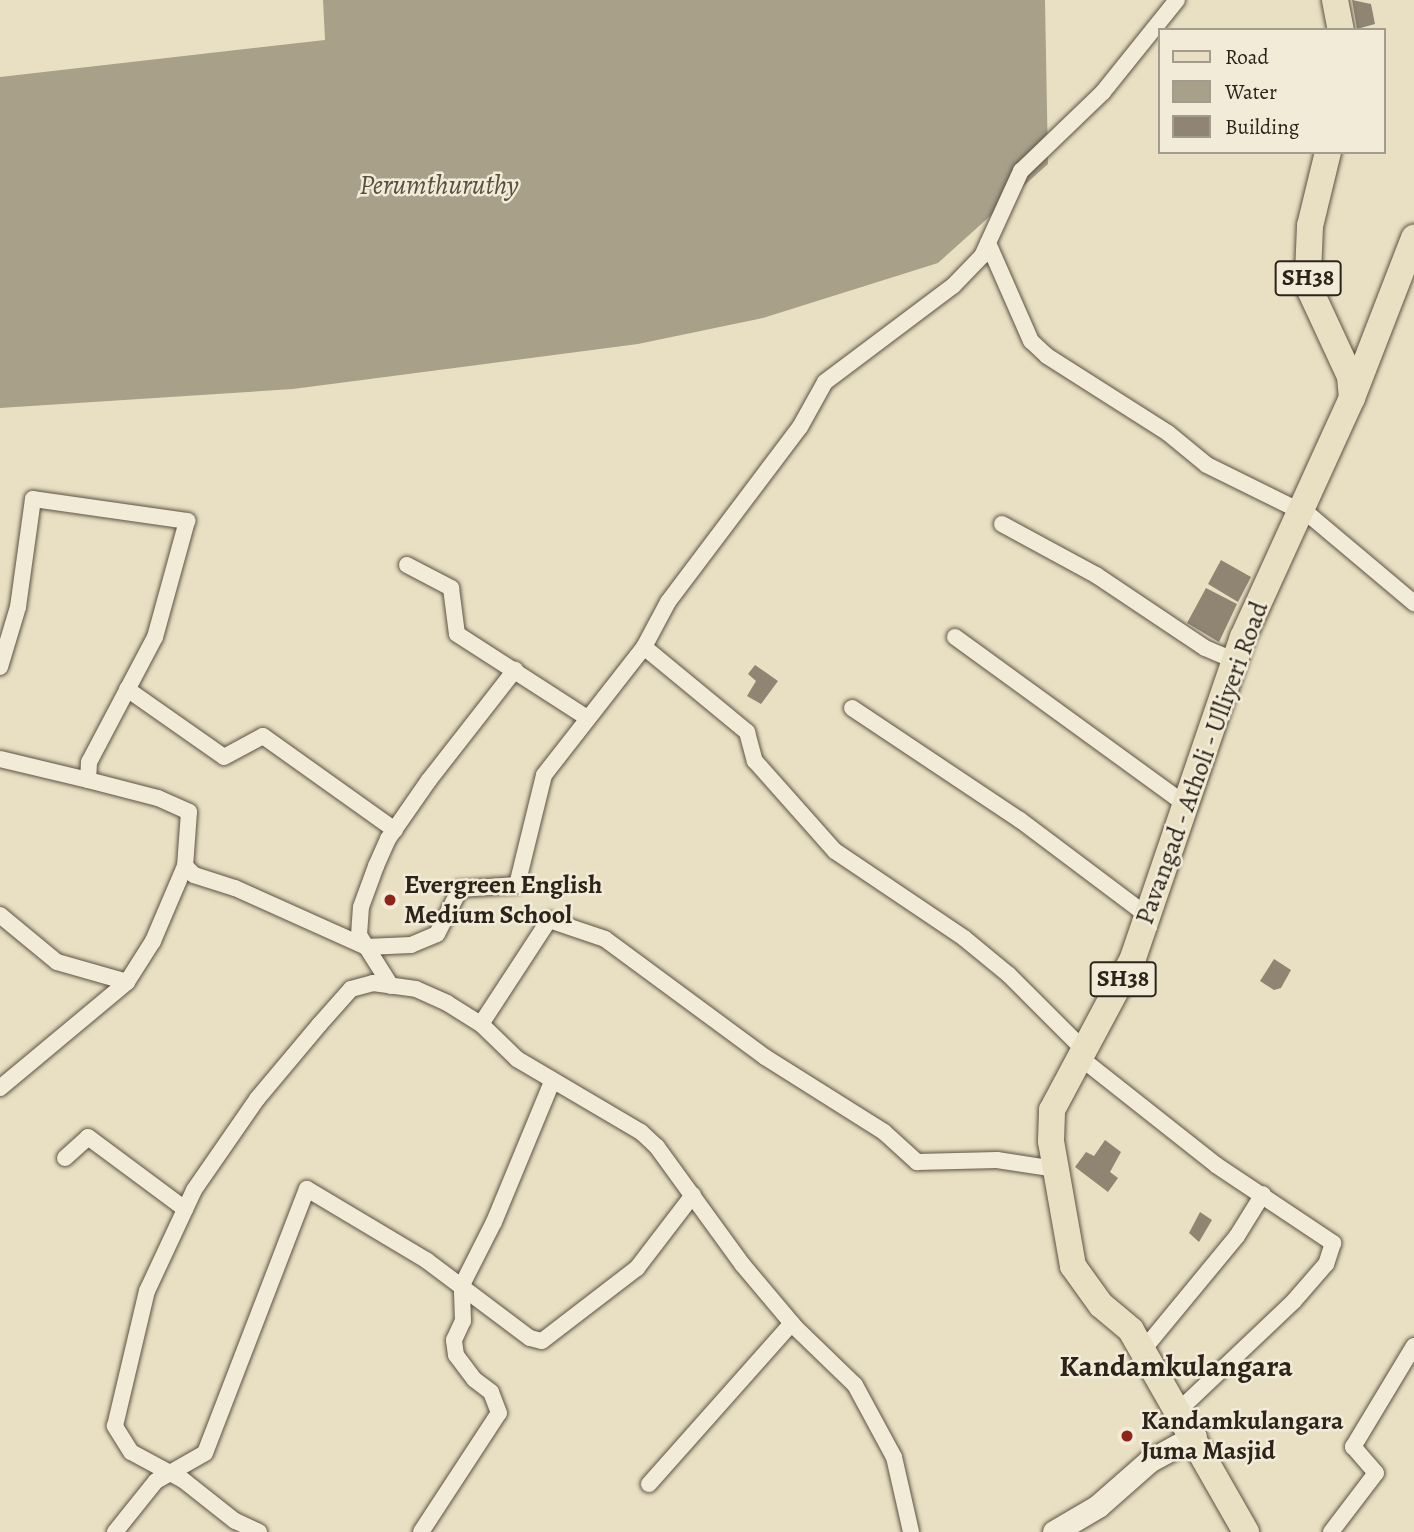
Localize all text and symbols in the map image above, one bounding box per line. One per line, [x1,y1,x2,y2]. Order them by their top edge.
legend [1158,28,1386,154]
text: Road [1225,43,1269,71]
text: Water [1225,78,1277,106]
text: Building [1225,113,1299,141]
water label: Perumthuruthy [359,168,519,202]
road number: SH38 [1273,258,1343,298]
street label: Pavangad - Atholi - Ulliyeri Road [1129,596,1275,930]
place label: Evergreen English Medium School [404,869,602,931]
marker: Evergreen English Medium School [382,892,398,908]
road number: SH38 [1088,959,1158,1000]
district label: Kandamkulangara [1059,1348,1293,1384]
place label: Kandamkulangara Juma Masjid [1141,1405,1343,1466]
marker: Kandamkulangara Juma Masjid [1119,1428,1135,1444]

